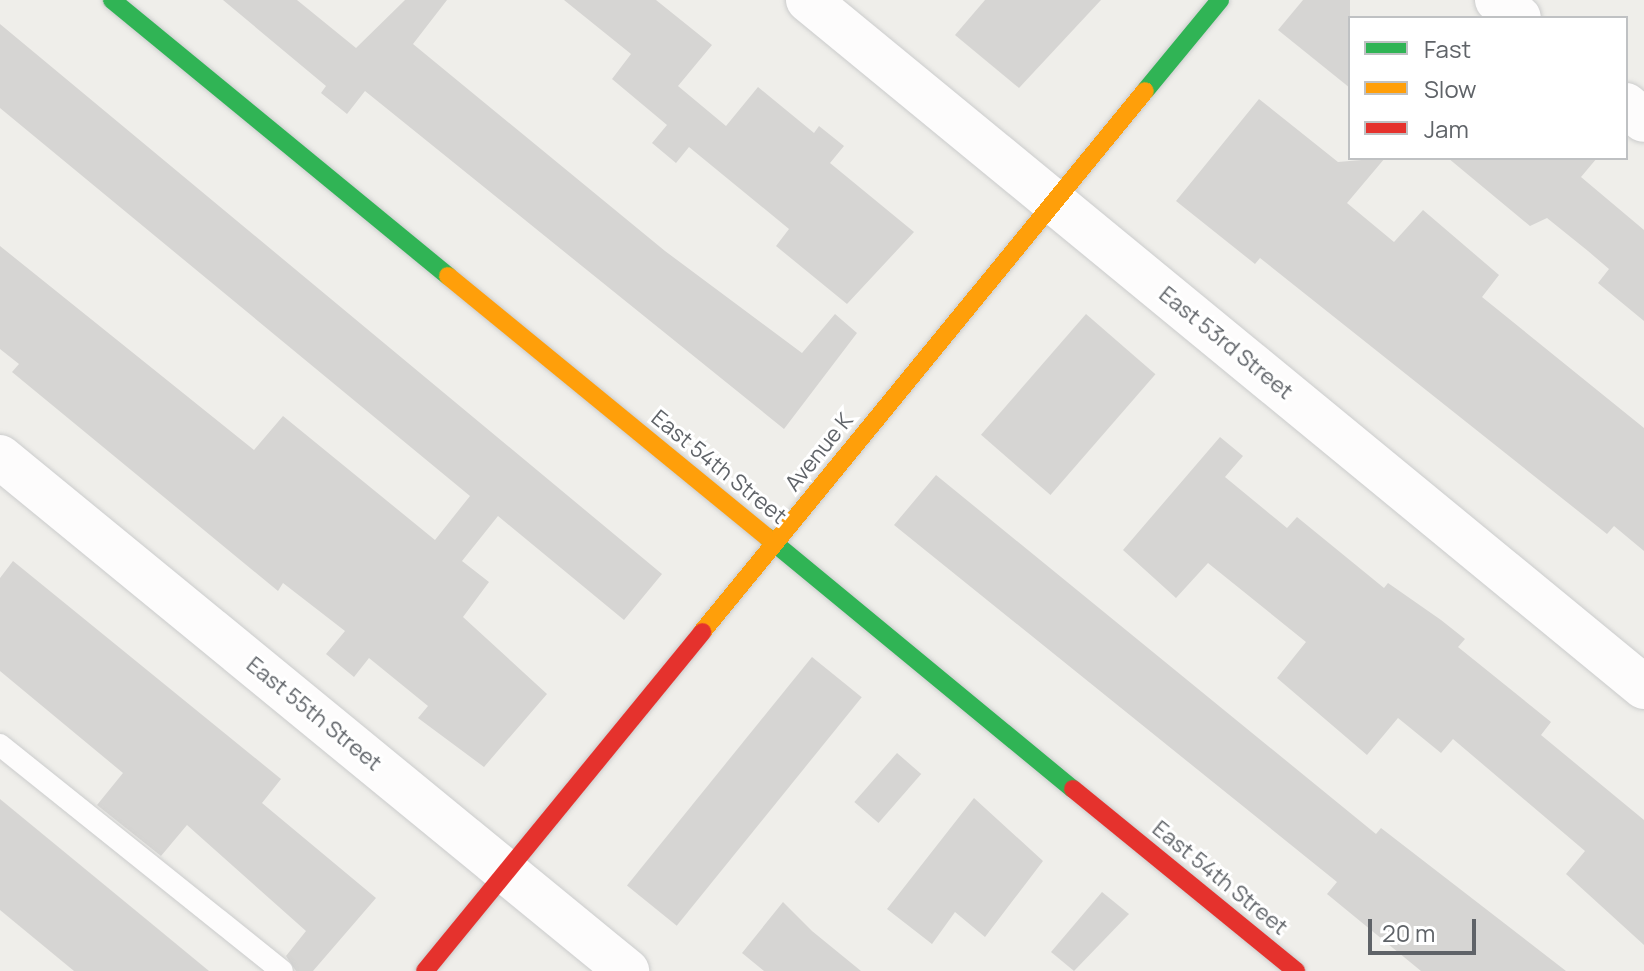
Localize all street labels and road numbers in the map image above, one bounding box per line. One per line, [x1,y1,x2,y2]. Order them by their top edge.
street label: East 53rd Street [1154,281,1298,405]
street label: East 54th Street [646,404,792,530]
street label: Avenue K [780,408,858,496]
street label: East 55th Street [241,652,387,776]
street label: East 54th Street [1147,815,1293,941]

